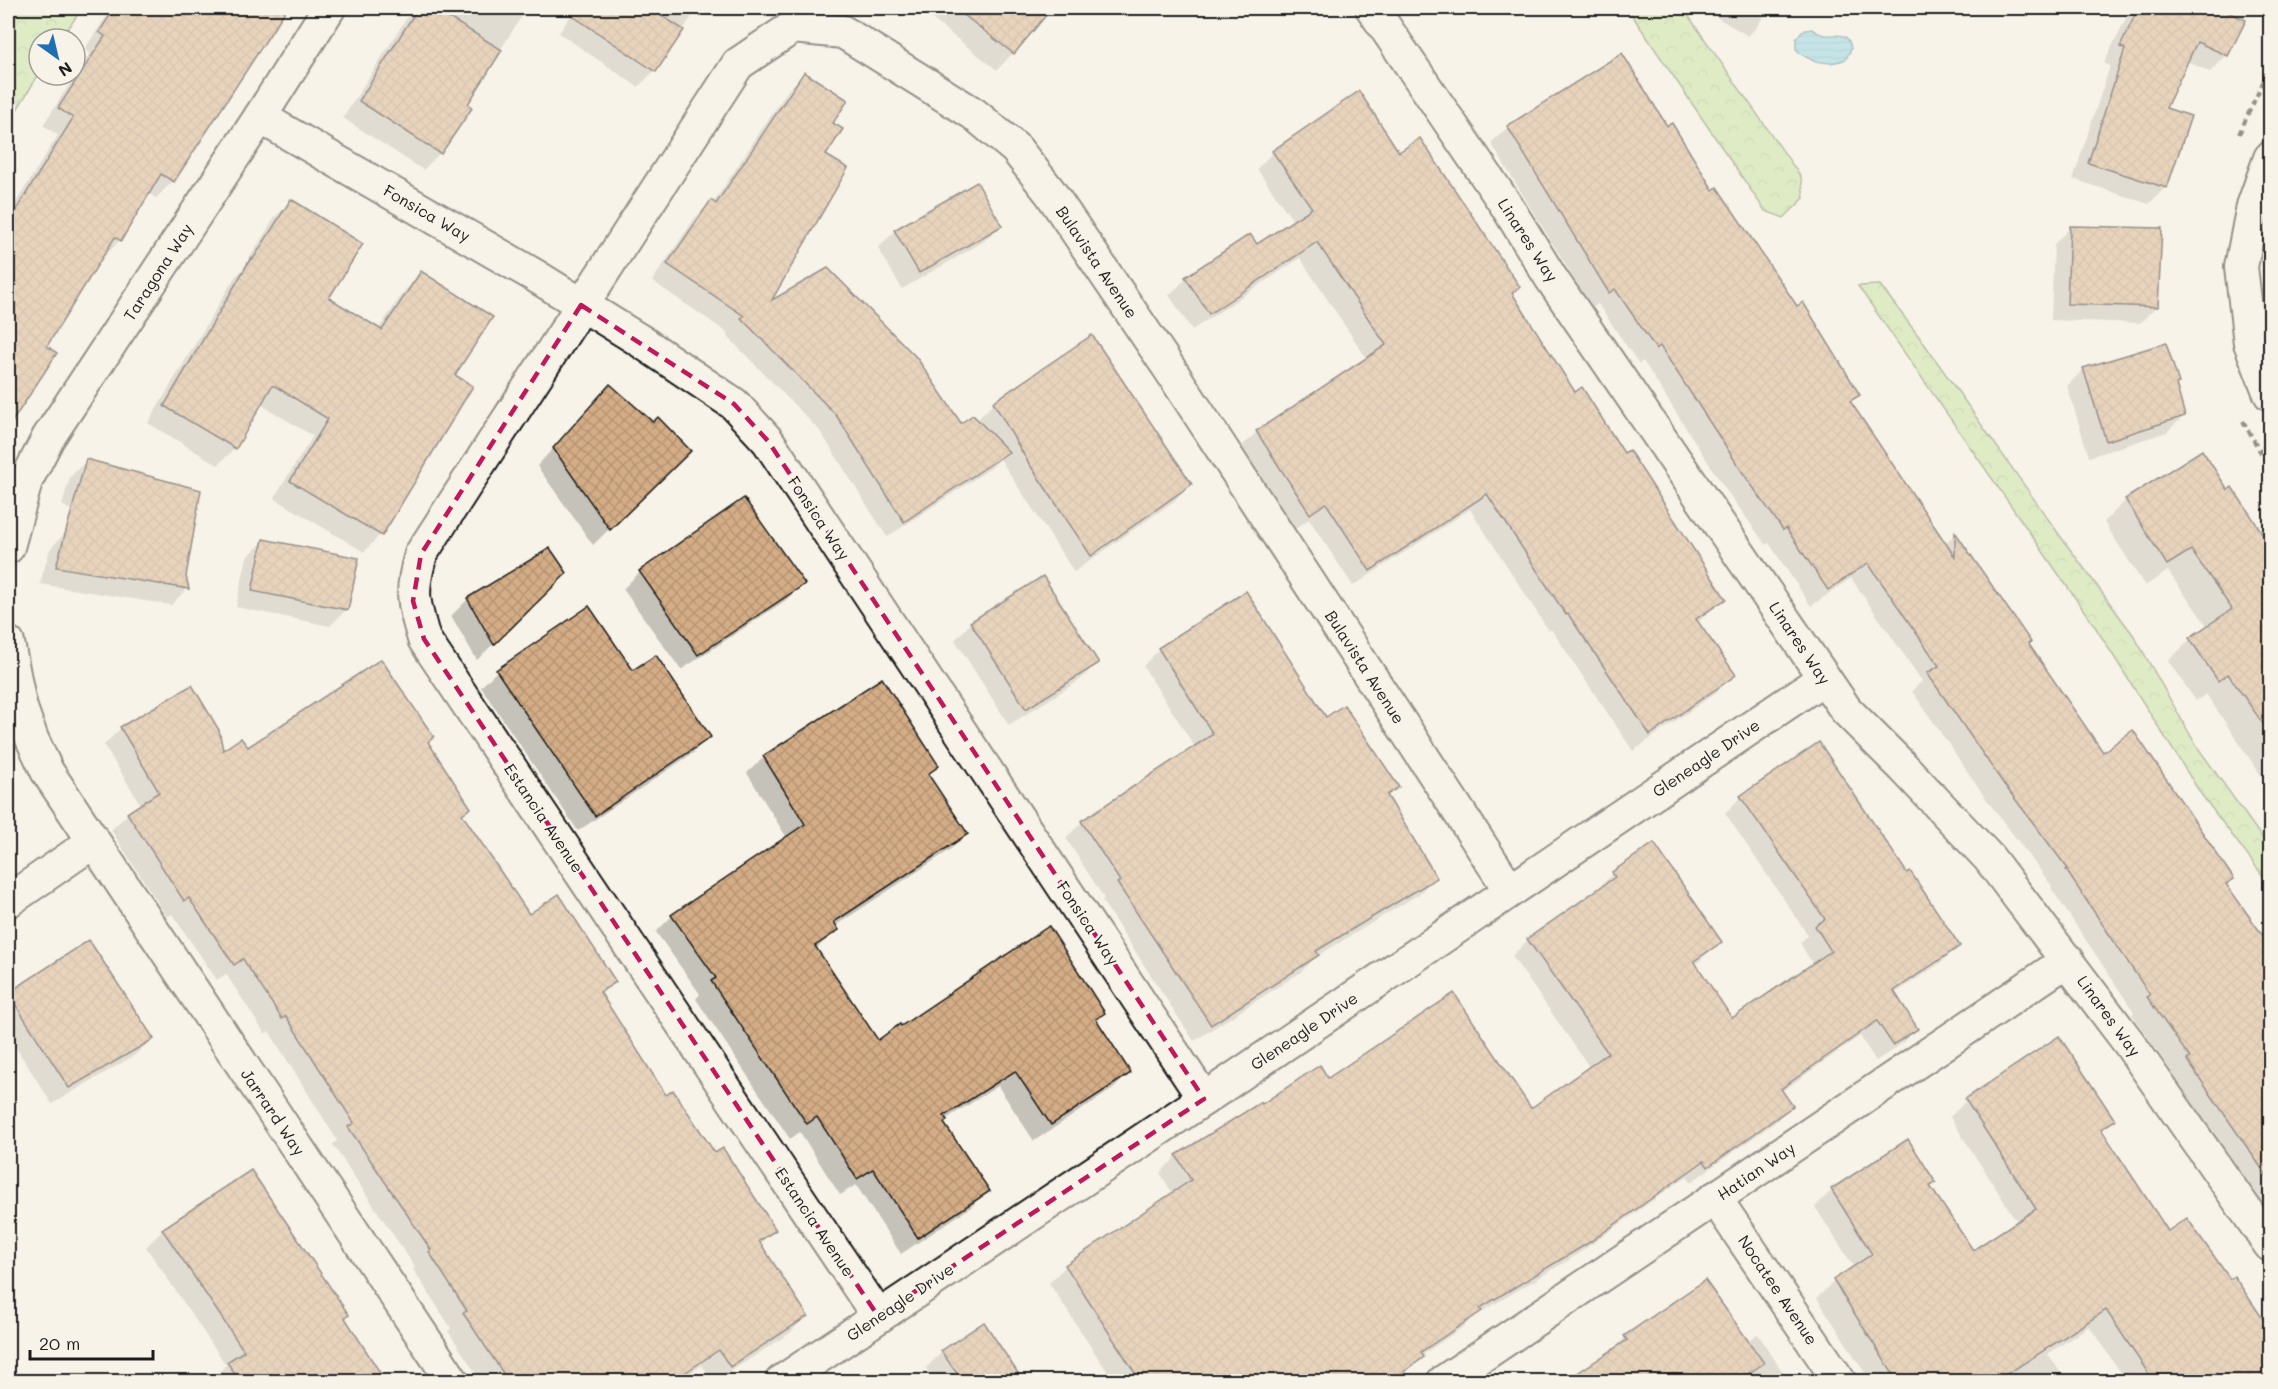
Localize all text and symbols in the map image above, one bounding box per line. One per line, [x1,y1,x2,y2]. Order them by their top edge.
north arrow [27,27,87,87]
text: N [55,58,77,82]
street label: Fonsica Way [380,179,474,246]
street label: Linares Way [1494,194,1563,285]
street label: Bulavista Avenue [1052,201,1143,322]
street label: Taragona Way [118,219,197,324]
street label: Fonsica Way [784,472,855,564]
street label: Linares Way [1765,597,1836,688]
street label: Bulavista Avenue [1321,606,1410,728]
street label: Gleneagle Drive [1648,714,1763,801]
street label: Estancia Avenue [500,759,589,876]
street label: Fonsica Way [1053,877,1124,969]
street label: Linares Way [2073,971,2146,1060]
street label: Gleneagle Drive [1246,987,1361,1074]
street label: Jarrard Way [237,1064,310,1159]
street label: Hatian Way [1713,1137,1799,1204]
street label: Estancia Avenue [771,1163,860,1280]
street label: Nocatee Avenue [1734,1231,1823,1349]
street label: Gleneagle Drive [842,1258,957,1345]
scale bar [30,1323,153,1361]
text: 20 m [39,1331,80,1355]

